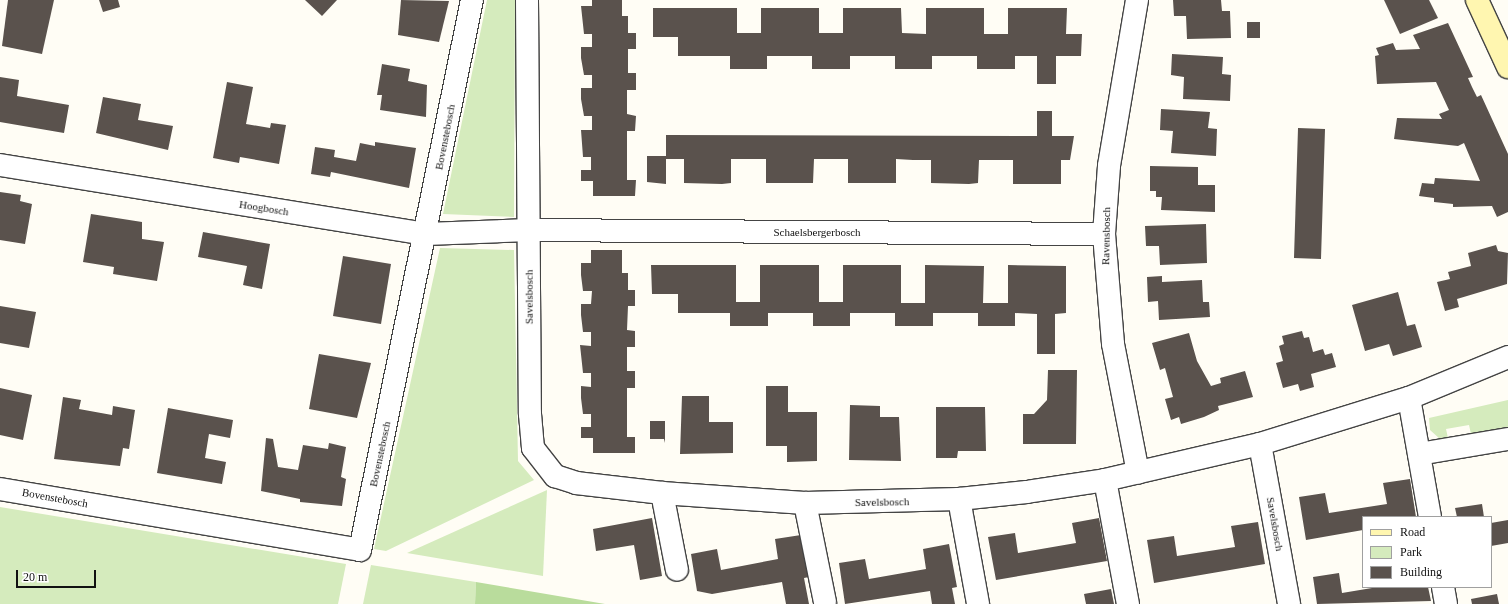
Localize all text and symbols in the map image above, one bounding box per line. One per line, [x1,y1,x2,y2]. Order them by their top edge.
street label: Bovenstebosch [432,103,458,171]
street label: Hoogbosch [238,198,290,218]
street label: Ravensbosch [1099,207,1113,265]
street label: Schaelsbergerbosch [773,225,861,239]
street label: Savelsbosch [522,270,536,324]
street label: Bovenstebosch [367,420,393,488]
street label: Bovenstebosch [21,486,89,510]
street label: Savelsbosch [855,495,909,509]
street label: Savelsbosch [1264,496,1286,552]
legend [1362,516,1492,588]
text: Road [1400,525,1425,539]
text: Park [1400,545,1422,559]
scale bar [18,562,98,588]
text: Building [1400,565,1442,579]
text: 20 m [23,570,47,584]

